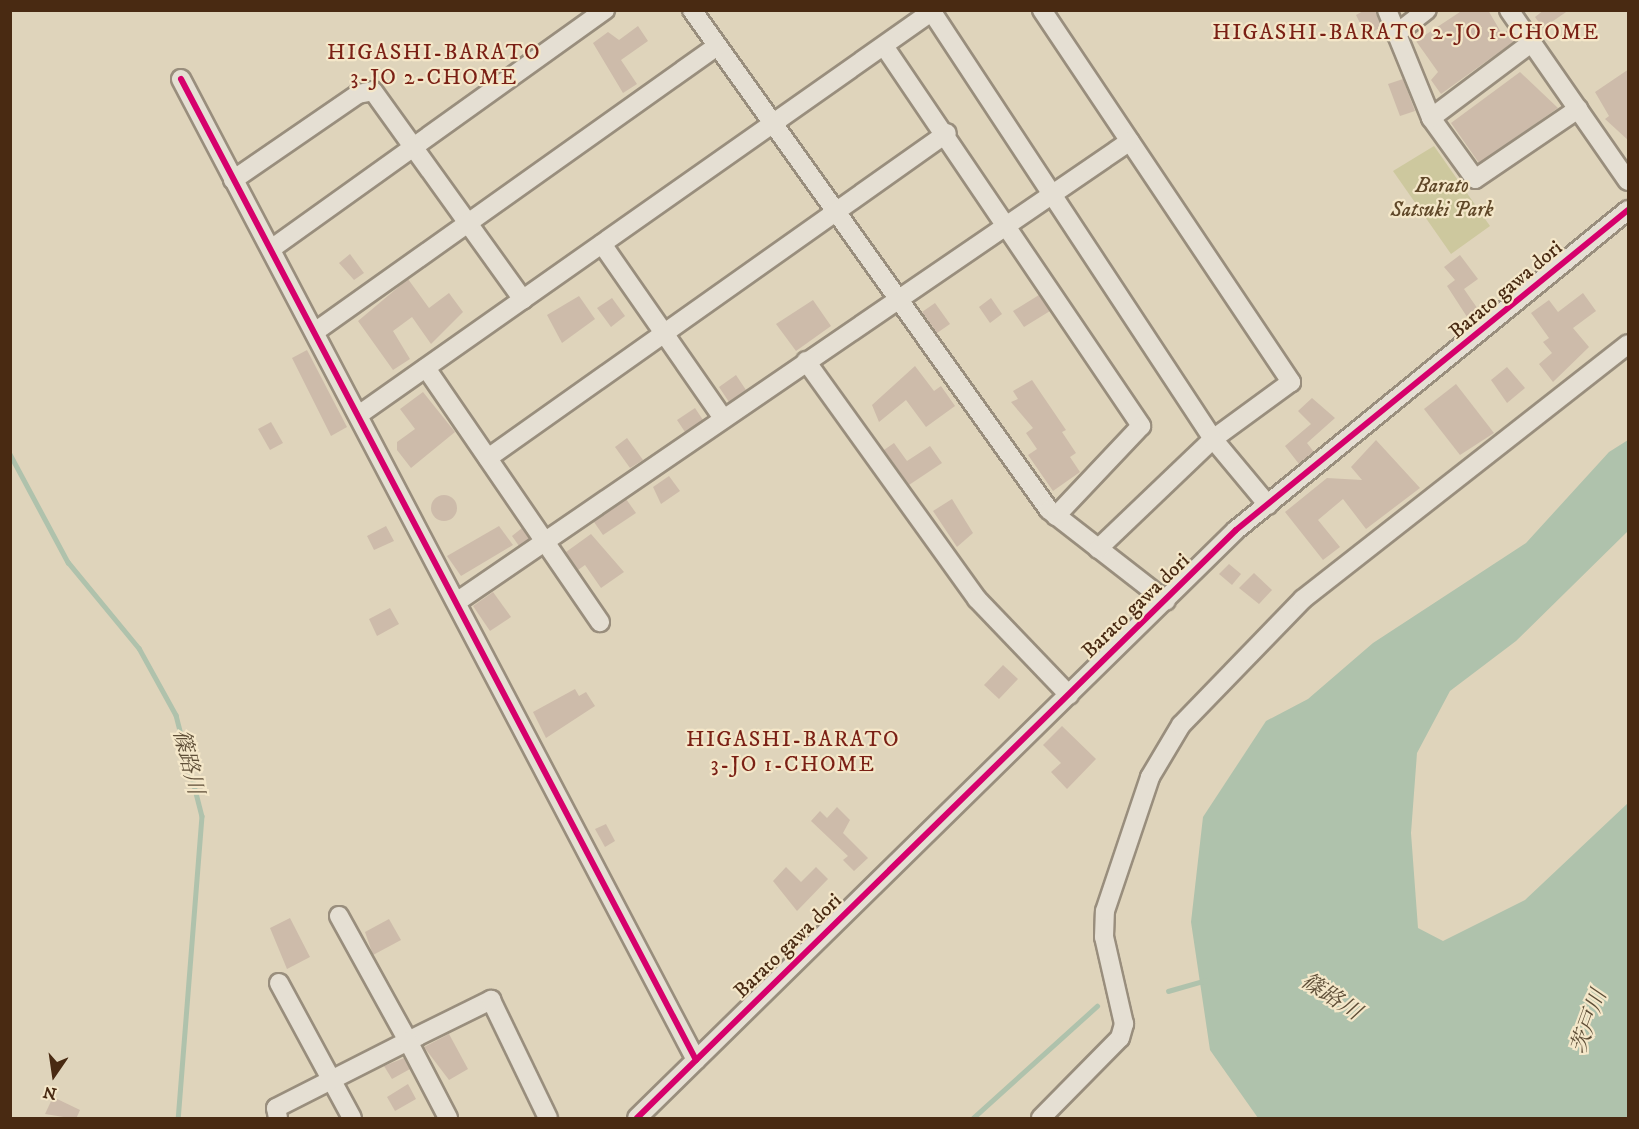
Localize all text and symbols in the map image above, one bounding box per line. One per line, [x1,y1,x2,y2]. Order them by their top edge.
district label: HIGASHI-BARATO 2-JO 1-CHOME [1212,20,1600,46]
district label: HIGASHI-BARATO 3-JO 2-CHOME [327,39,541,90]
park label: Barato Satsuki Park [1390,173,1494,223]
street label: Barato gawa dori [1444,235,1568,345]
street label: Barato gawa dori [1077,548,1195,664]
district label: HIGASHI-BARATO 3-JO 1-CHOME [686,726,900,778]
water label: 篠路川 [167,727,209,797]
street label: Barato gawa dori [729,888,847,1004]
water label: 篠路川 [1296,968,1366,1026]
water label: 茨戸川 [1565,986,1613,1058]
north arrow [24,1045,84,1105]
text: N [41,1081,59,1104]

